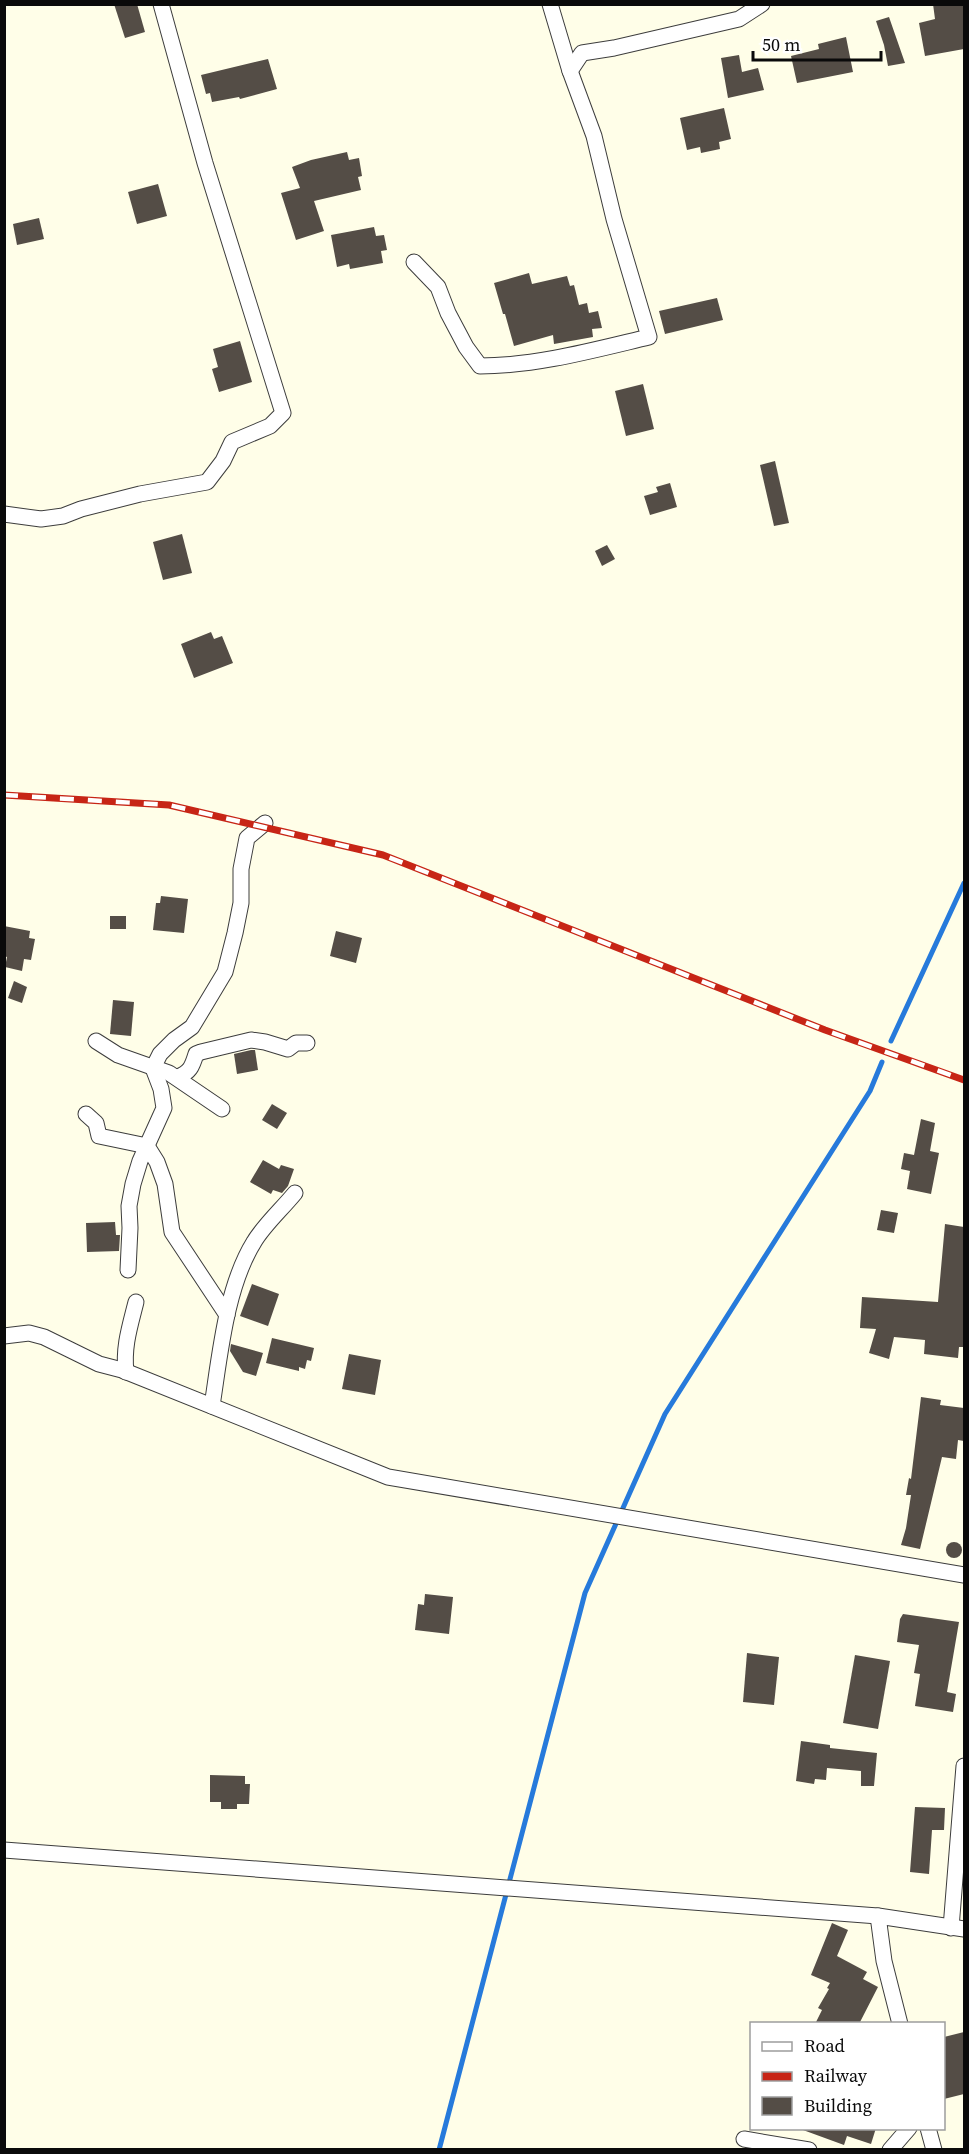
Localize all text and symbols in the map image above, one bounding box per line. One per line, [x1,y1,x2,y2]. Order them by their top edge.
scale bar [753,24,880,62]
text: 50 m [762,32,800,57]
legend [750,2022,945,2130]
text: Road [804,2033,845,2058]
text: Railway [804,2063,868,2088]
text: Building [804,2093,872,2118]

